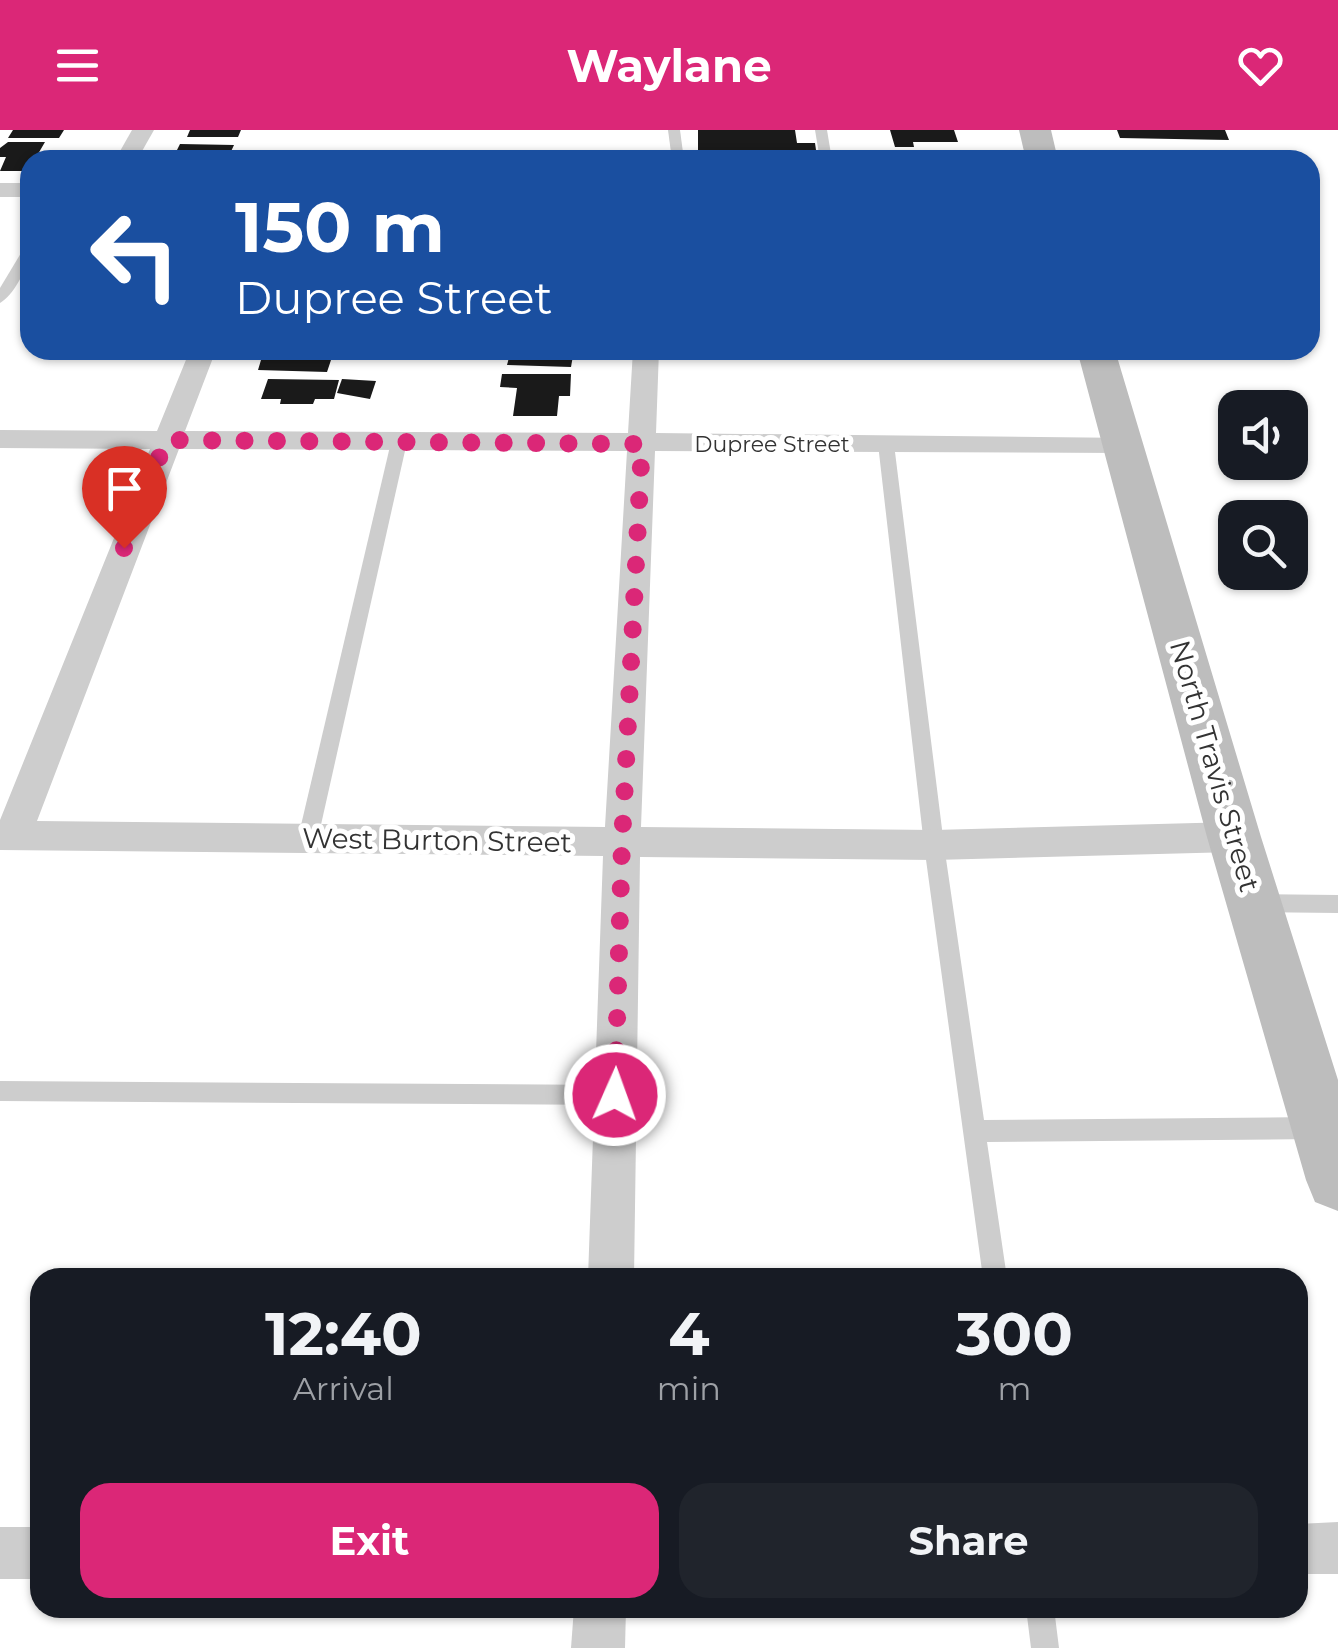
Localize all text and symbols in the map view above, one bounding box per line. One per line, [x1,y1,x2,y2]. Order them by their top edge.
icon: menu [50,38,105,93]
text: Waylane [566,38,772,93]
icon: heart [1233,38,1288,93]
text: 150 m [235,184,445,270]
icon: left [70,190,200,320]
text: Dupree Street [235,270,553,325]
map controls [1218,390,1308,590]
button: sound [1218,390,1308,480]
street label: Dupree Street [694,431,850,458]
pin [82,446,167,549]
icon: arrive [97,461,152,516]
button: search [1218,500,1308,590]
street label: North Travis Street [1163,636,1267,896]
street label: West Burton Street [302,821,572,859]
position arrow [563,1043,667,1147]
text: 12:40 [265,1297,422,1370]
text: 4 [668,1297,710,1370]
text: 300 [956,1297,1073,1370]
text: Arrival [293,1369,394,1408]
text: min [657,1369,721,1408]
text: m [998,1369,1031,1408]
button: Exit [80,1483,659,1598]
button: Share [679,1483,1258,1598]

